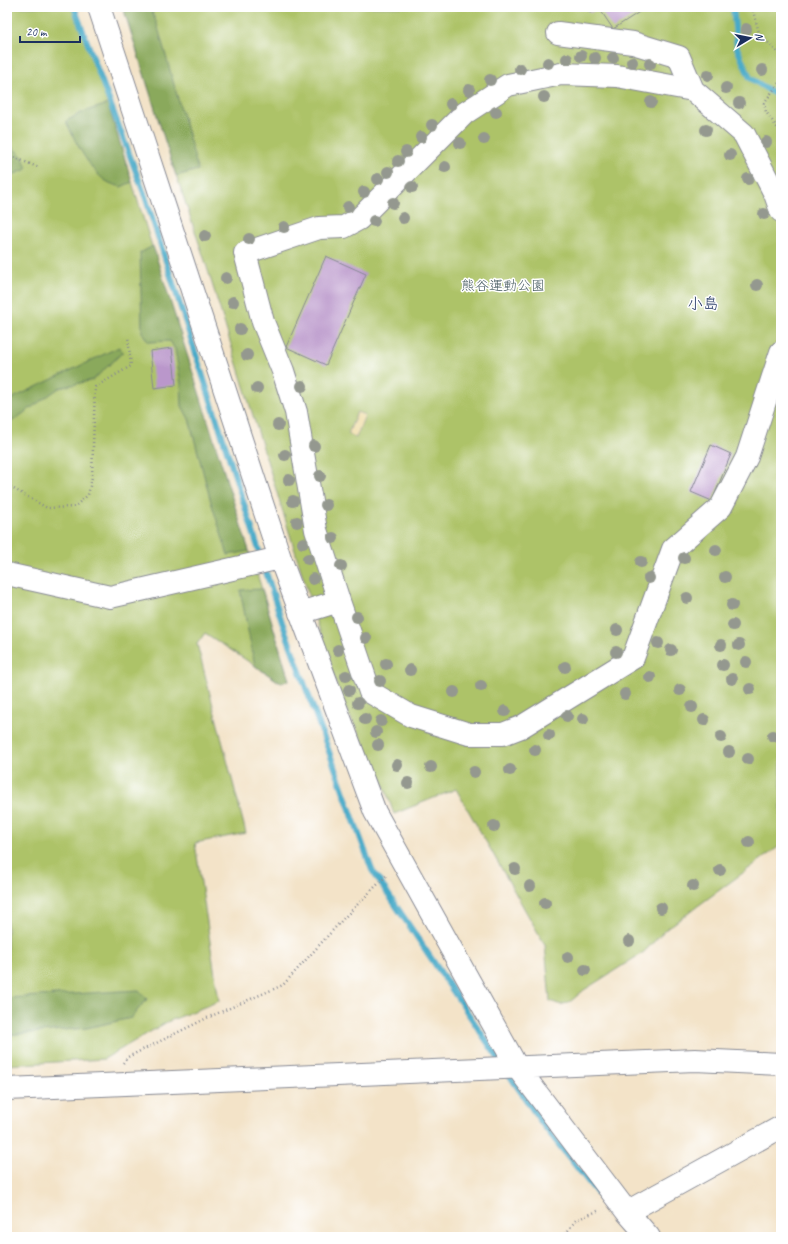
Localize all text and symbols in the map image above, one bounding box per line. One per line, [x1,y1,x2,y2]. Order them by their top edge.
scale bar [20,18,80,44]
north arrow [730,18,770,58]
text: 20 m [26,24,48,40]
text: N [752,32,768,43]
park label: 熊谷運動公園 [461,277,545,294]
district label: 小島 [687,294,719,314]

